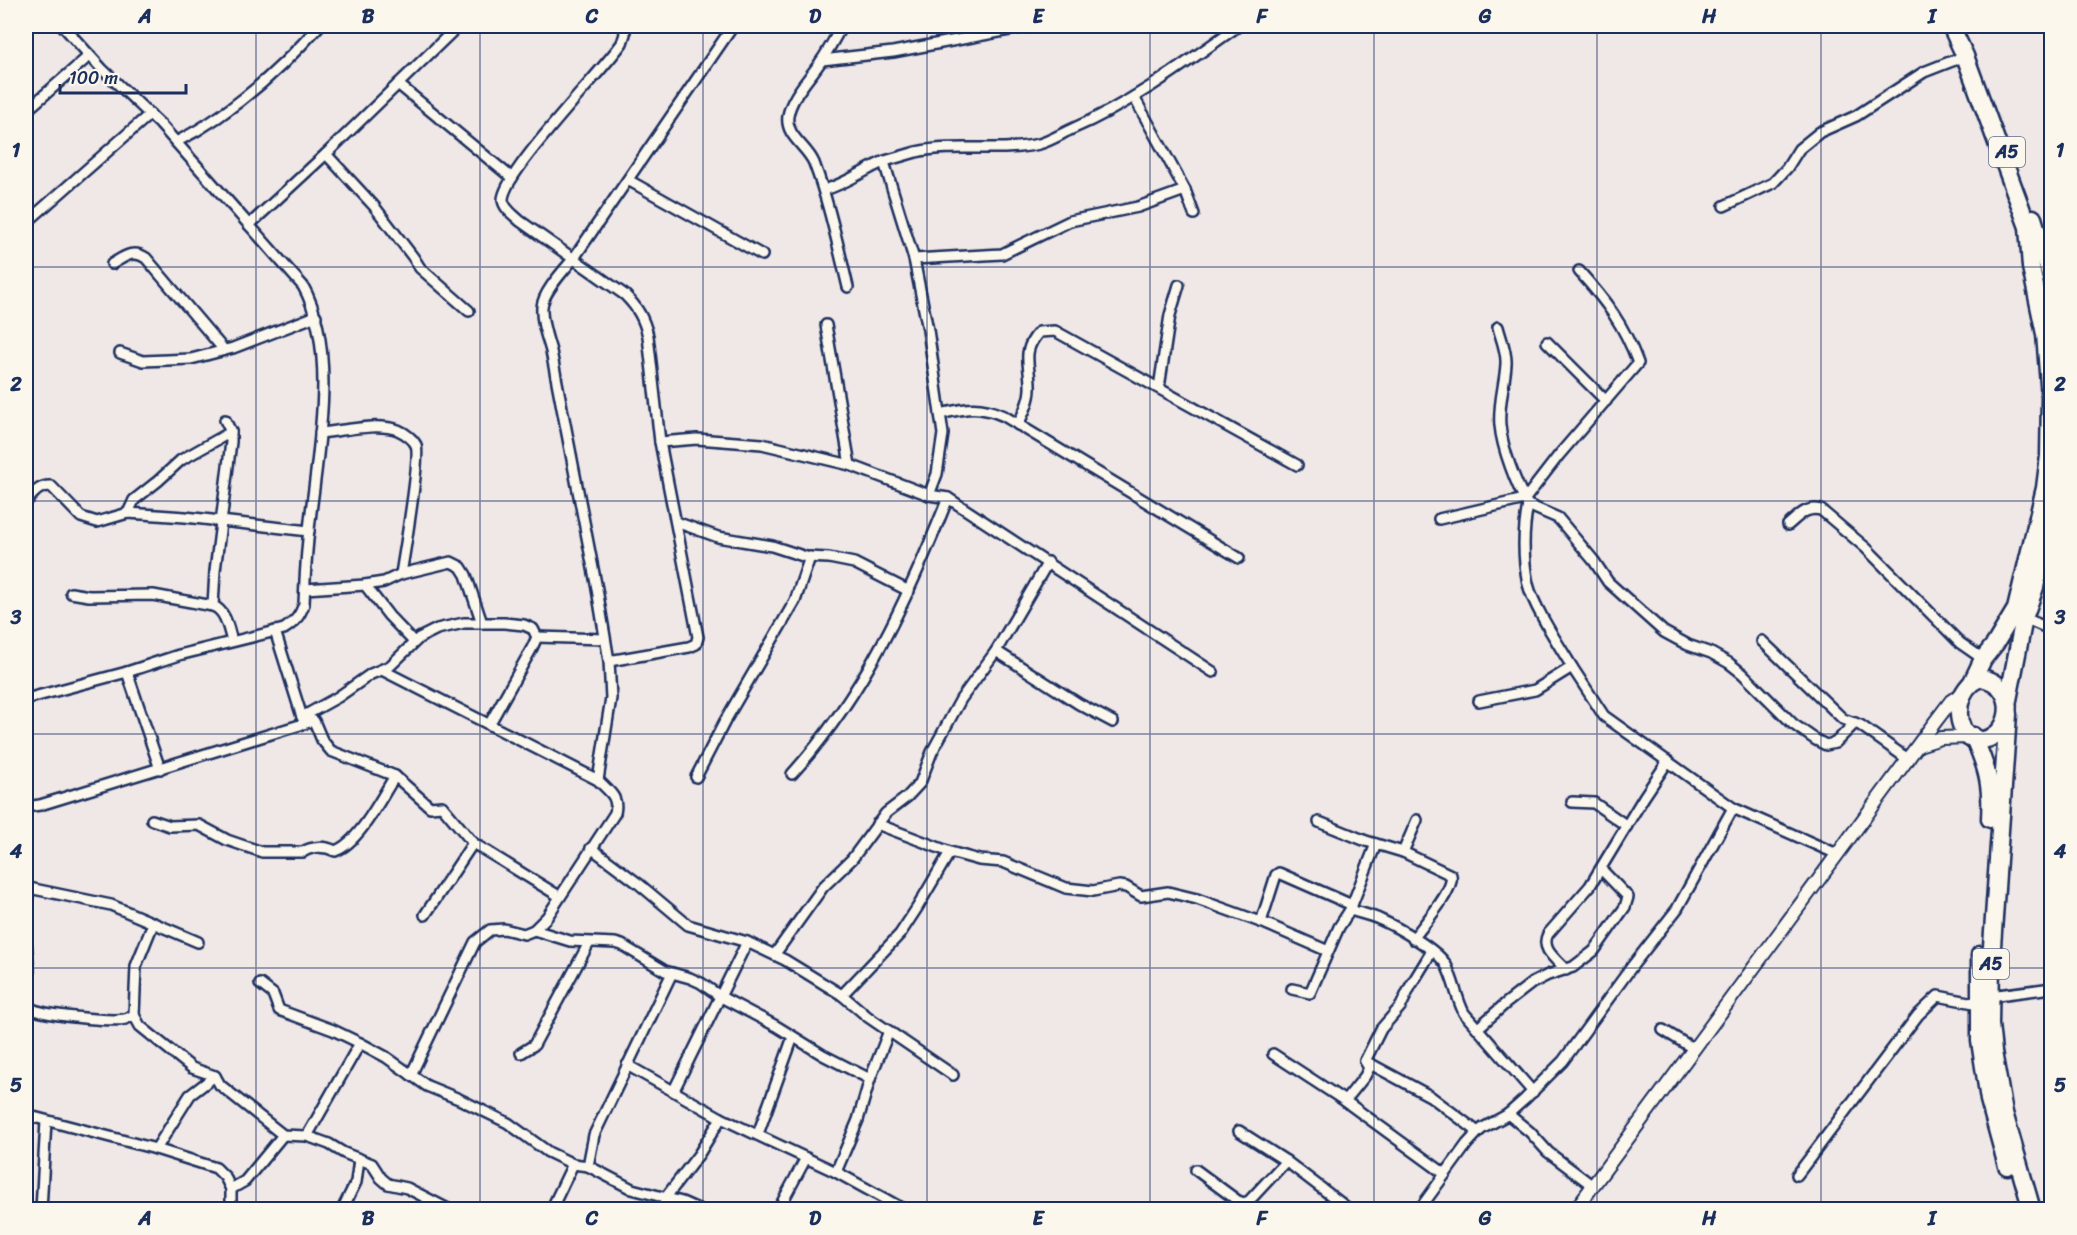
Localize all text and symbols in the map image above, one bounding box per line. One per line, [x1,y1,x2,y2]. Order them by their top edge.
text: A [137,0,152,34]
text: B [362,0,375,34]
text: C [585,0,599,34]
text: D [809,0,822,34]
text: E [1032,0,1045,34]
text: F [1256,0,1269,34]
text: G [1478,0,1492,34]
text: H [1701,0,1717,34]
text: I [1927,0,1938,34]
scale bar [60,57,186,95]
text: 100 m [69,62,118,94]
text: 1 [12,133,21,168]
text: 1 [2056,133,2065,168]
road number: A5 [1989,137,2025,167]
text: 2 [9,367,22,402]
text: 2 [2053,367,2066,402]
text: 3 [10,600,22,635]
text: 3 [2054,600,2066,635]
text: 4 [9,834,23,869]
text: 4 [2053,834,2067,869]
road number: A5 [1973,949,2009,979]
text: 5 [10,1068,22,1103]
text: 5 [2054,1068,2066,1103]
text: A [137,1201,152,1235]
text: B [362,1201,375,1235]
text: C [585,1201,599,1235]
text: D [809,1201,822,1235]
text: E [1032,1201,1045,1235]
text: F [1256,1201,1269,1235]
text: G [1478,1201,1492,1235]
text: H [1701,1201,1717,1235]
text: I [1927,1201,1938,1235]

